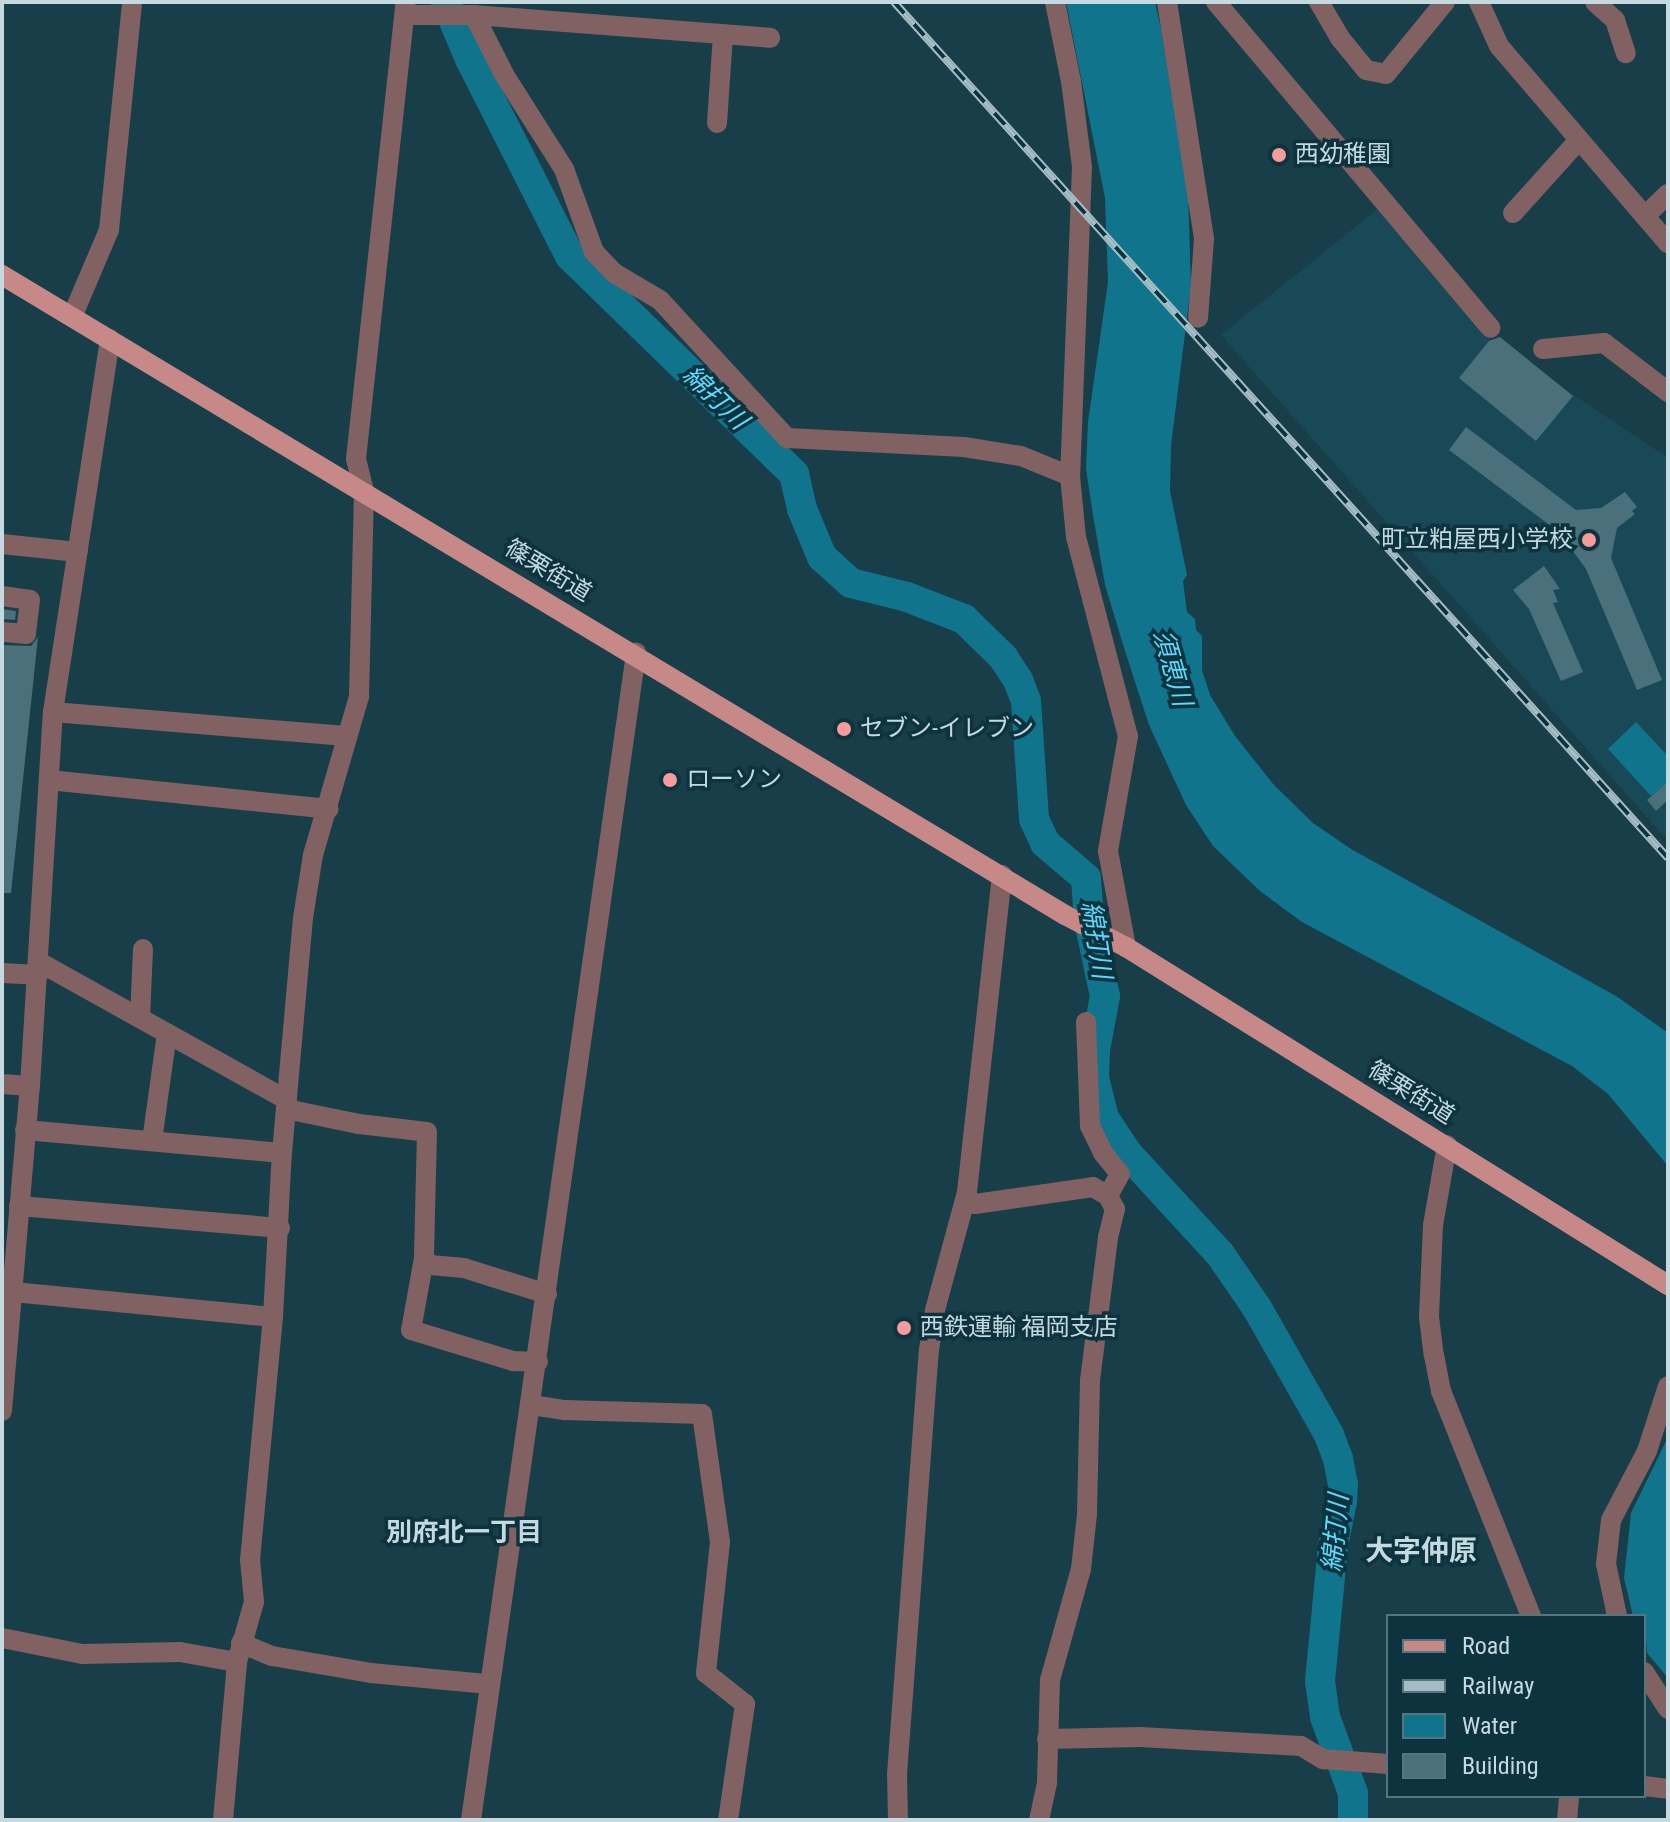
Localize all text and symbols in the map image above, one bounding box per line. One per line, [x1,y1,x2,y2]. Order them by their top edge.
place label: 西幼稚園 [1295,141,1391,169]
marker: 西幼稚園 [1270,146,1288,164]
water label: 綿打川 [676,360,754,436]
place label: 町立粕屋西小学校 [1381,526,1573,554]
marker: 町立粕屋西小学校 [1580,531,1598,549]
street label: 篠栗街道 [499,534,597,608]
water label: 須恵川 [1146,626,1198,710]
place label: セブン-イレブン [860,715,1034,743]
marker: セブン-イレブン [835,720,853,738]
place label: ローソン [686,766,782,794]
marker: ローソン [661,771,679,789]
water label: 綿打川 [1074,899,1118,981]
street label: 篠栗街道 [1363,1055,1459,1131]
place label: 西鉄運輸 福岡支店 [920,1314,1118,1342]
marker: 西鉄運輸 福岡支店 [895,1319,913,1337]
water label: 綿打川 [1317,1493,1355,1573]
district label: 別府北一丁目 [386,1517,542,1549]
district label: 大字仲原 [1365,1534,1477,1568]
legend [1386,1614,1646,1798]
text: Road [1462,1632,1510,1660]
text: Railway [1462,1672,1534,1700]
text: Water [1462,1712,1517,1740]
text: Building [1462,1752,1539,1780]

